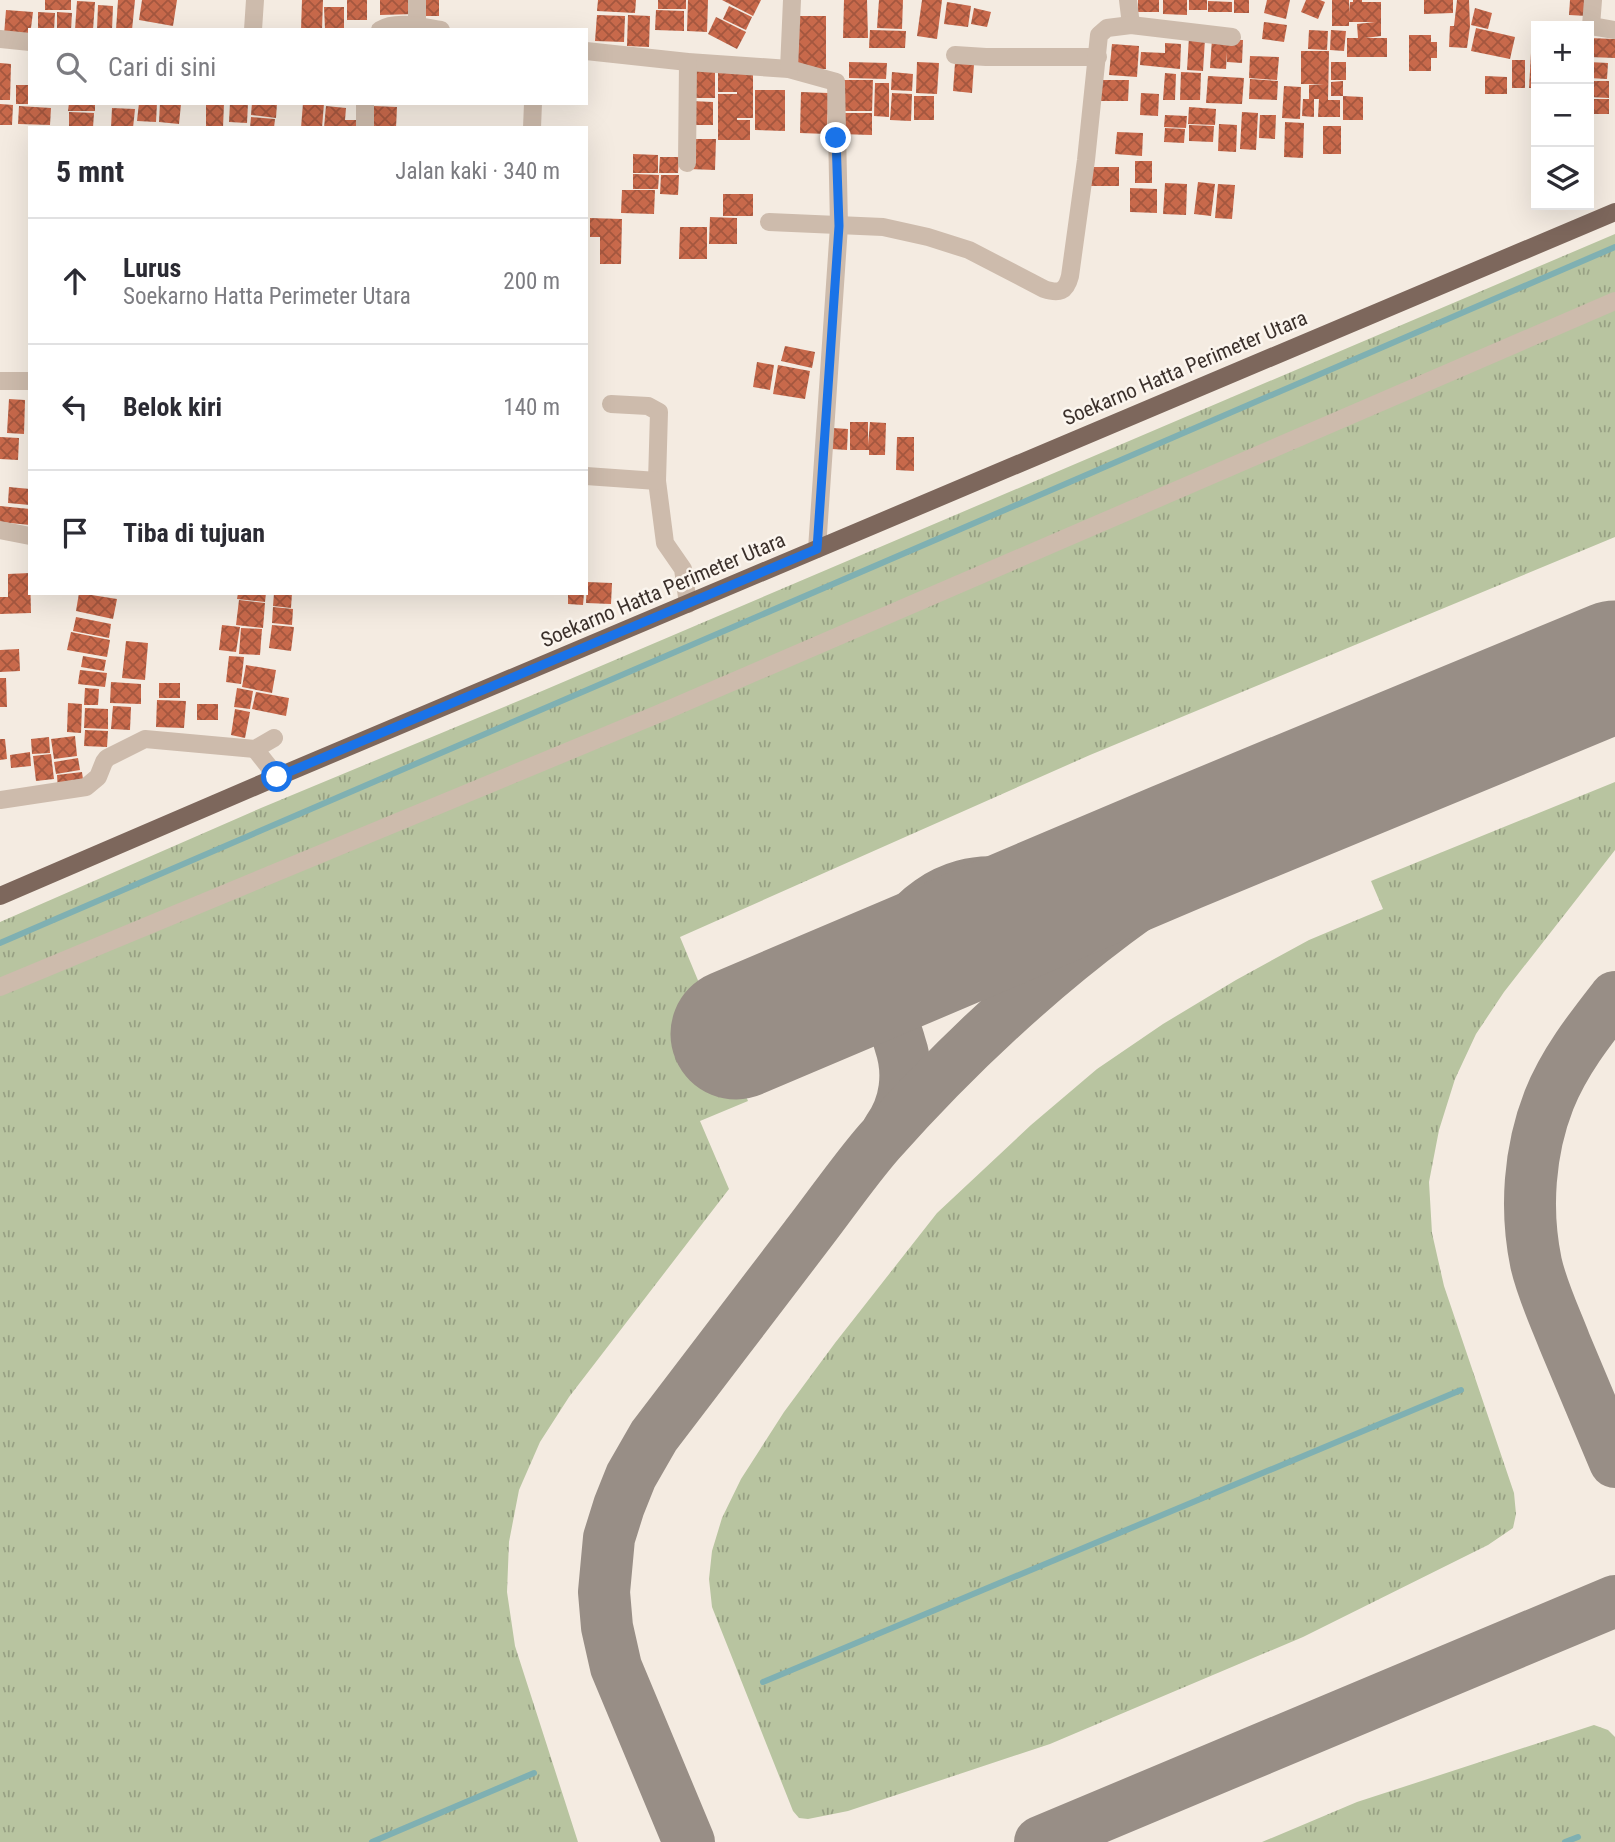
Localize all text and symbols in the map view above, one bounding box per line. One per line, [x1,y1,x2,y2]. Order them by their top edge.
map controls [1531,21,1594,210]
button: + [1531,21,1594,84]
search box [28,28,588,105]
icon: search [52,48,90,86]
text: Cari di sini [108,52,216,82]
button: − [1531,84,1594,147]
route end [820,122,851,153]
button: layers [1531,147,1594,210]
text: 5 mnt [56,154,124,189]
text: Jalan kaki · 340 m [395,158,560,185]
text: Lurus [123,253,181,283]
icon: ahead [56,262,94,300]
text: 200 m [503,268,560,295]
text: Soekarno Hatta Perimeter Utara [123,283,411,310]
street label: Soekarno Hatta Perimeter Utara [1059,306,1311,430]
icon: left [56,388,94,426]
text: Belok kiri [123,392,222,422]
text: 140 m [503,394,560,421]
icon: arrive [56,514,94,552]
text: Tiba di tujuan [123,518,265,548]
street label: Soekarno Hatta Perimeter Utara [537,528,789,652]
route start [261,761,292,792]

